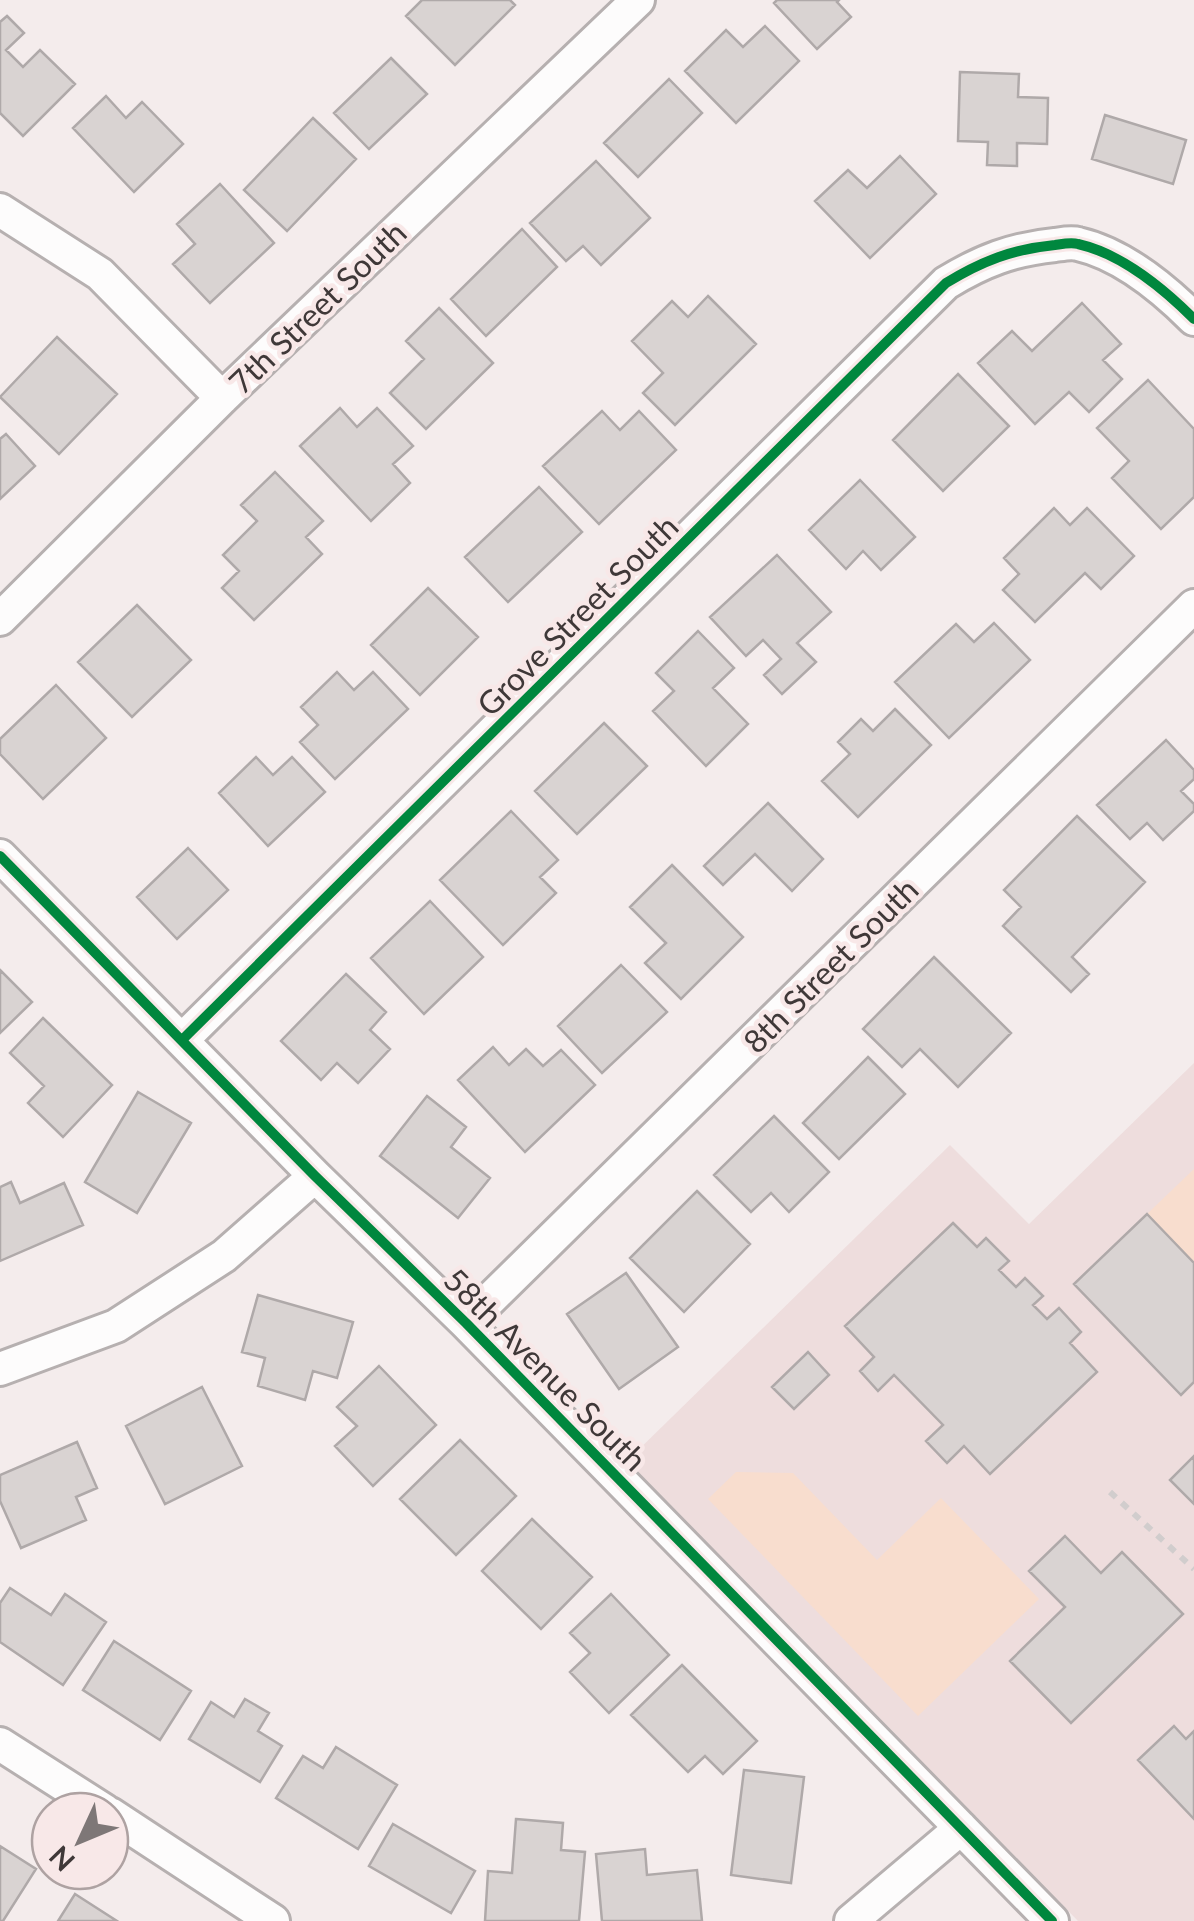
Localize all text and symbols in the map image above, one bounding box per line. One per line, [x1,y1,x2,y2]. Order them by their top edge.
street label: 7th Street South [220,213,414,401]
street label: Grove Street South [468,506,686,724]
street label: 8th Street South [735,870,925,1060]
street label: 58th Avenue South [437,1260,655,1478]
north arrow [30,1791,130,1891]
text: N [42,1839,81,1879]

